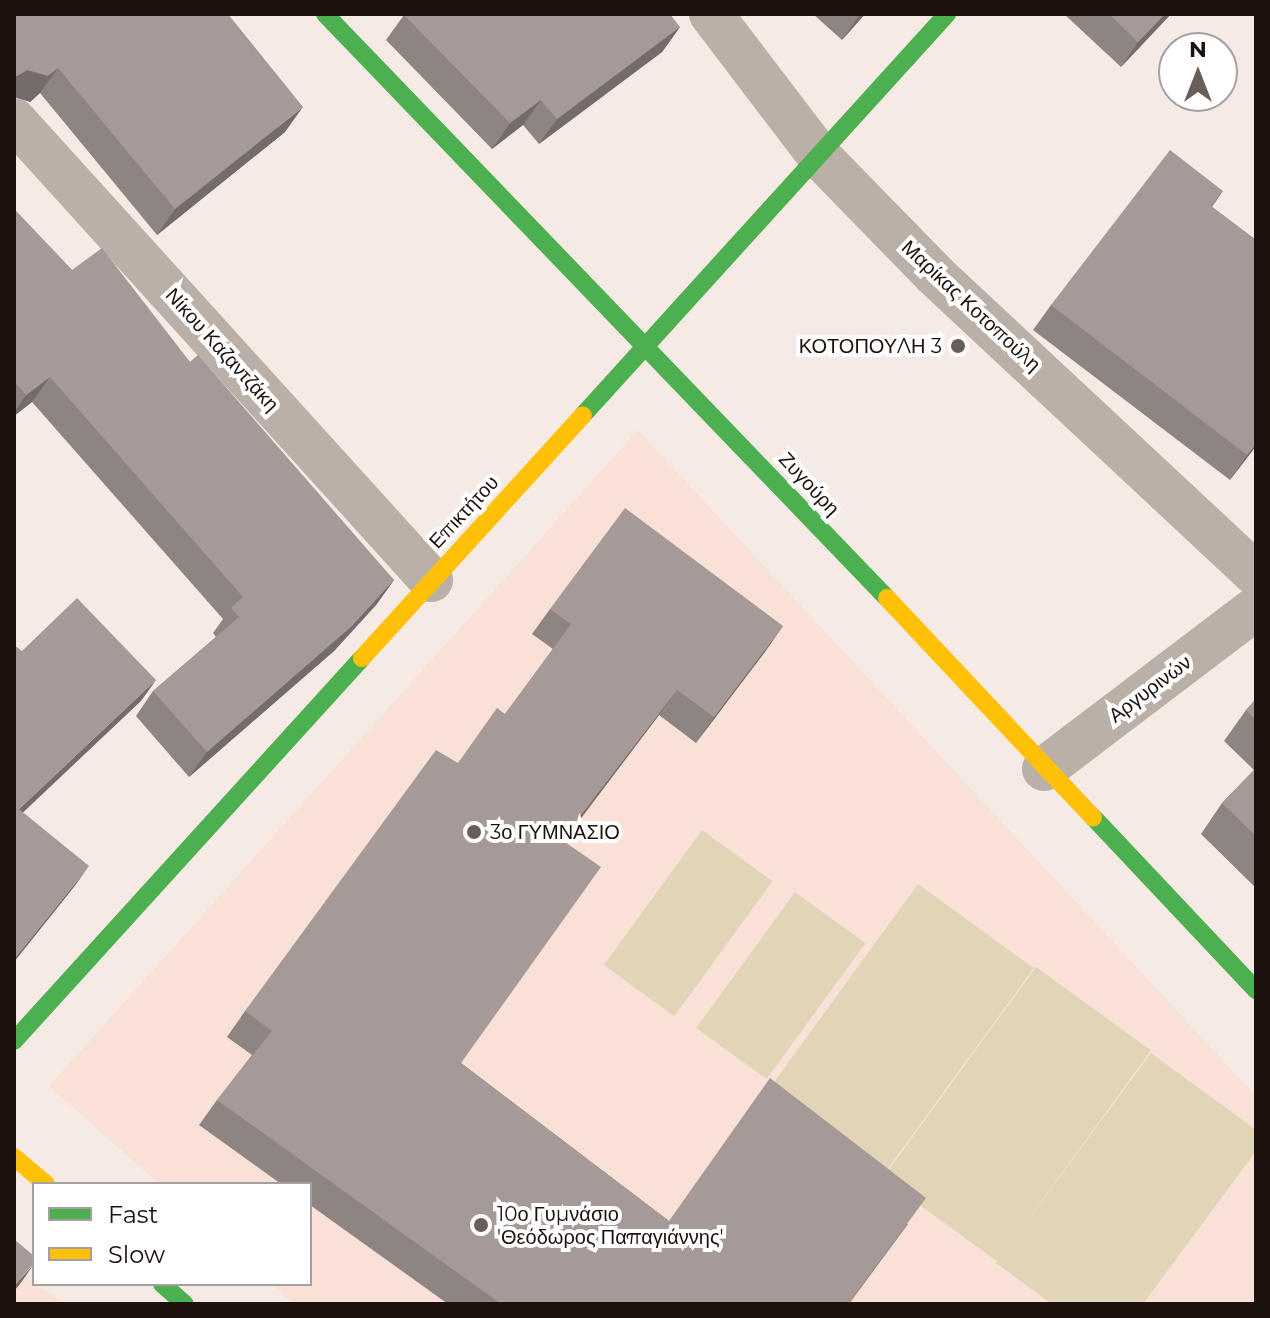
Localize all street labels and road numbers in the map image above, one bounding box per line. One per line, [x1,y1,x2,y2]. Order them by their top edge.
street label: Μαρίκας Κοτοπούλη [896,235,1046,377]
street label: Νίκου Καζαντζάκη [160,283,284,417]
street label: Ζυγούρη [774,447,844,521]
street label: Επικτήτου [424,471,504,553]
street label: Αργυρινών [1104,650,1196,728]

